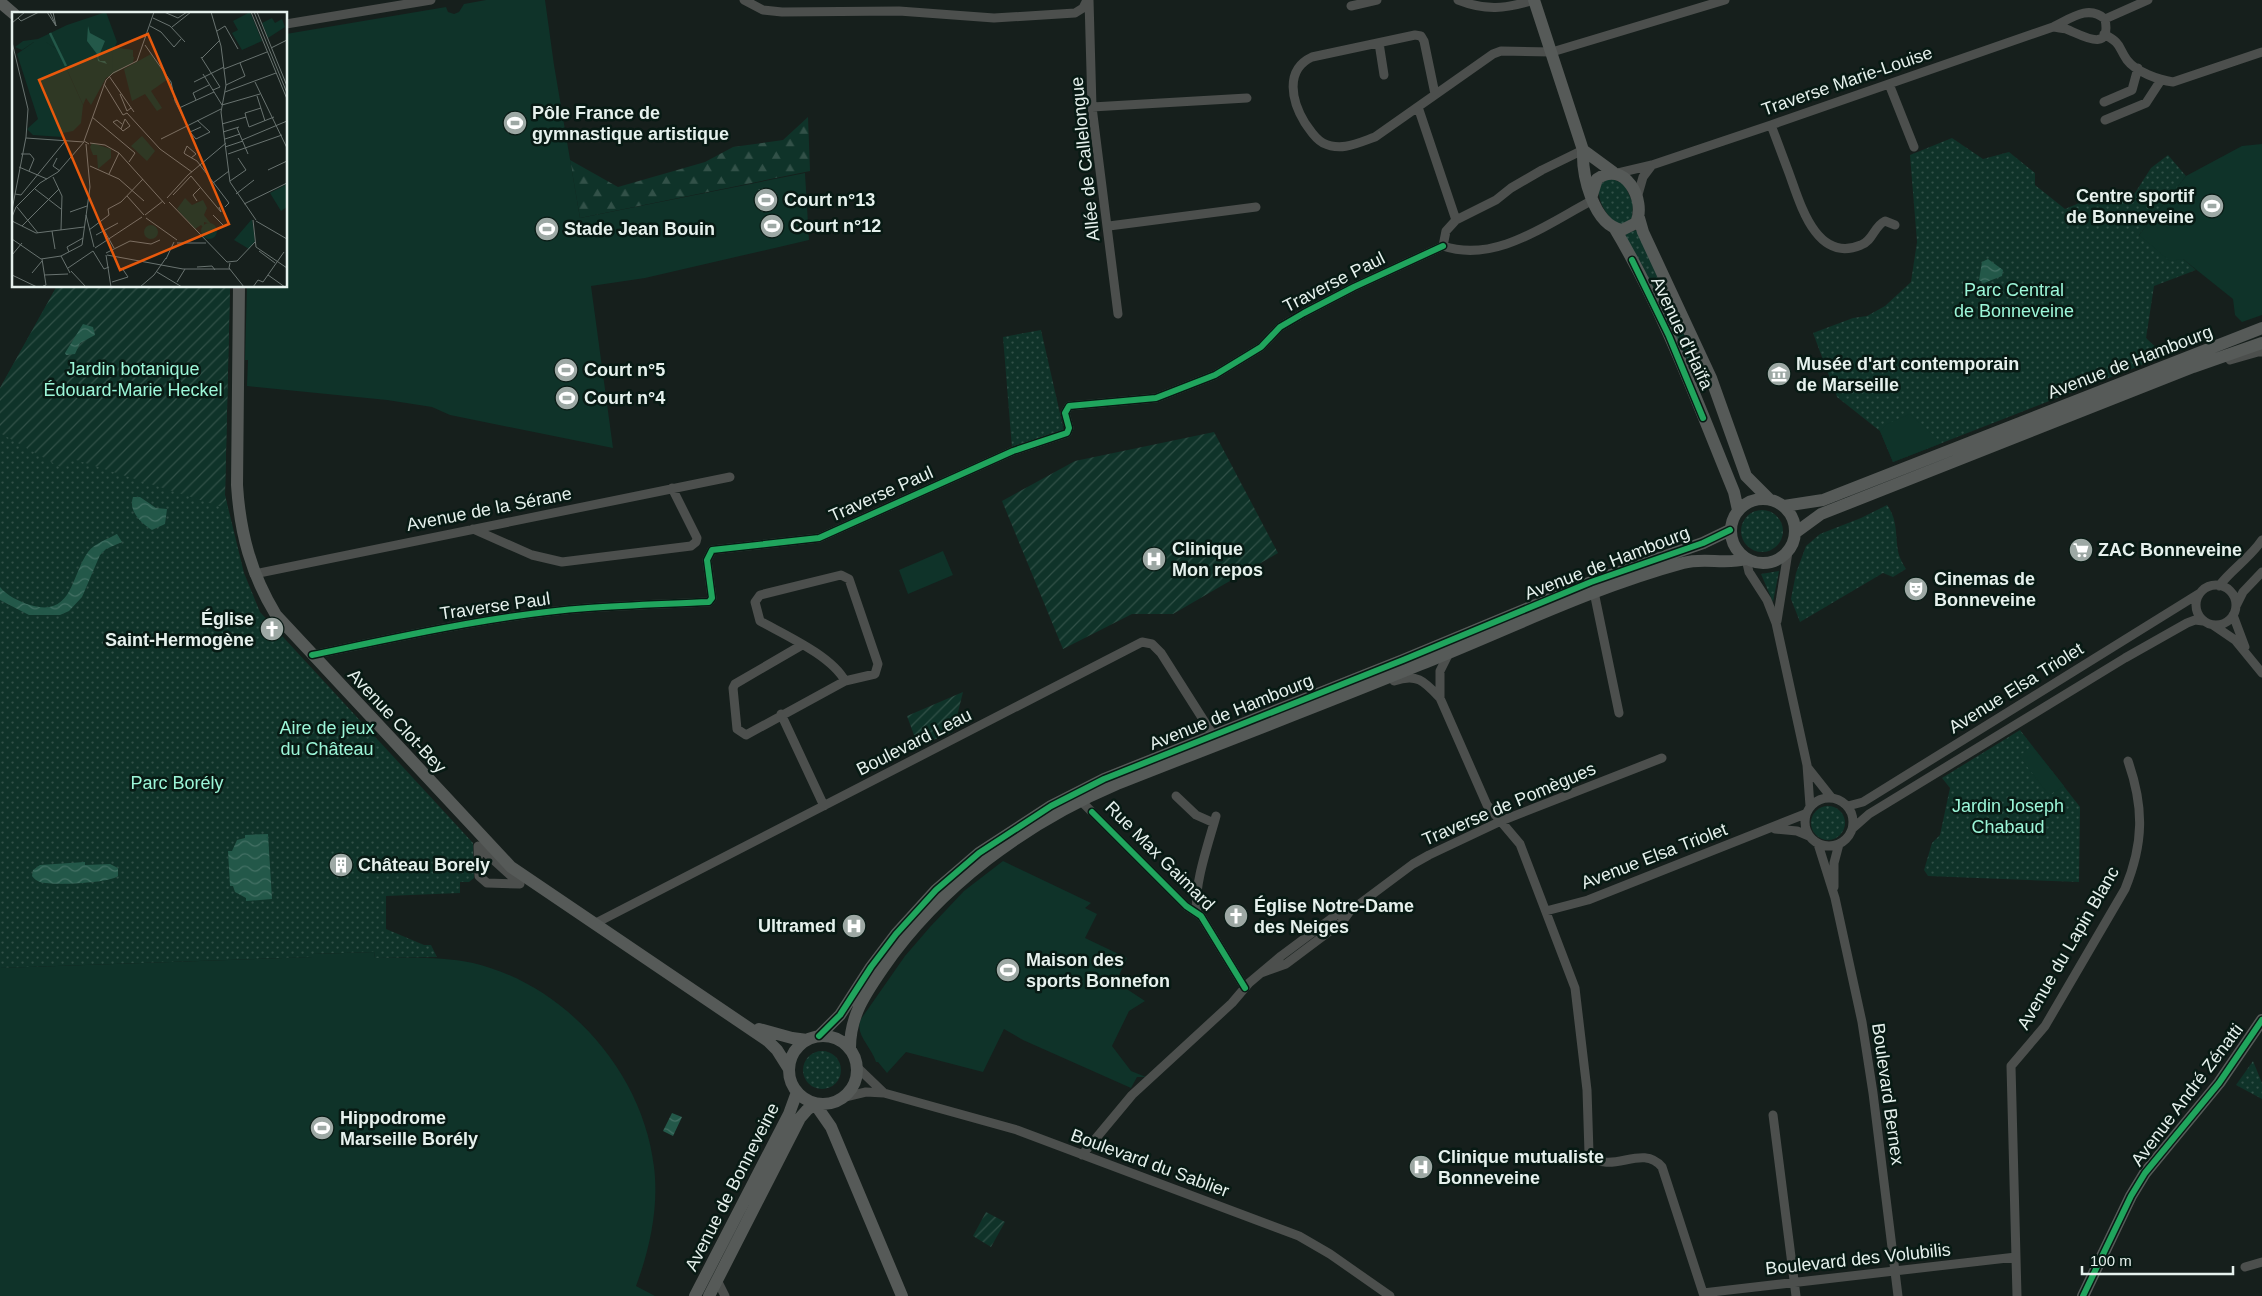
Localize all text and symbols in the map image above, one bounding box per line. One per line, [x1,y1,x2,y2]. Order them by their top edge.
inset map [12,12,288,288]
street label: Traverse Marie-Louise [1759,42,1935,120]
street label: Allée de Callelongue [1066,76,1104,242]
place label: Pôle France de gymnastique artistique [532,103,729,144]
sports icon: Pôle France de gymnastique artistique [502,110,528,136]
place label: Centre sportif de Bonneveine [2066,186,2195,227]
sports icon: Court n°13 [753,187,779,213]
place label: Court n°13 [784,190,875,210]
sports icon: Centre sportif de Bonneveine [2199,193,2225,219]
sports icon: Court n°12 [759,213,785,239]
sports icon: Stade Jean Bouin [534,216,560,242]
place label: Court n°12 [790,216,881,236]
place label: Stade Jean Bouin [564,219,715,239]
street label: Traverse Paul [1280,248,1388,316]
street label: Avenue d'Haïfa [1647,273,1717,393]
park label: Parc Central de Bonneveine [1954,280,2074,321]
street label: Avenue de Hambourg [2045,321,2215,403]
place label: Musée d'art contemporain de Marseille [1796,354,2019,395]
sports icon: Court n°5 [553,357,579,383]
park label: Jardin botanique Édouard-Marie Heckel [43,359,223,400]
place label: Court n°5 [584,360,665,380]
museum icon: Musée d'art contemporain de Marseille [1766,361,1792,387]
sports icon: Court n°4 [554,385,580,411]
place label: Court n°4 [584,388,665,408]
street label: Traverse Paul [826,462,936,526]
street label: Avenue de la Sérane [405,483,573,535]
street label: Avenue de Hambourg [1522,522,1692,604]
supermarket icon: ZAC Bonneveine [2068,537,2094,563]
place label: Clinique Mon repos [1172,539,1263,580]
place label: ZAC Bonneveine [2098,540,2242,560]
hospital icon: Clinique Mon repos [1141,546,1167,572]
place label: Cinemas de Bonneveine [1934,569,2036,610]
theatre icon: Cinemas de Bonneveine [1903,576,1929,602]
street label: Traverse Paul [438,588,552,624]
place label: Église Saint-Hermogène [105,608,254,650]
church icon: Église Saint-Hermogène [259,616,285,642]
street label: Avenue Elsa Triolet [1945,639,2087,737]
street label: Avenue Clot-Bey [344,665,450,777]
street label: Avenue de Hambourg [1146,670,1316,754]
street label: Boulevard Leau [853,704,975,780]
park label: Aire de jeux du Château [279,718,375,759]
street label: Traverse de Pomègues [1419,758,1599,850]
park label: Parc Borély [130,773,224,793]
park label: Jardin Joseph Chabaud [1952,796,2064,837]
street label: Rue Max Gaimard [1101,797,1219,915]
street label: Avenue Elsa Triolet [1578,819,1730,893]
building icon: Château Borely [328,852,354,878]
place label: Château Borely [358,855,490,875]
street label: Avenue du Lapin Blanc [2013,863,2123,1033]
place label: Église Notre-Dame des Neiges [1254,895,1414,937]
church icon: Église Notre-Dame des Neiges [1223,903,1249,929]
hospital icon: Ultramed [841,913,867,939]
place label: Ultramed [758,916,836,936]
place label: Maison des sports Bonnefon [1026,950,1170,991]
sports icon: Maison des sports Bonnefon [995,957,1021,983]
street label: Avenue André Zénatti [2127,1020,2247,1170]
street label: Boulevard Bernex [1868,1022,1908,1166]
street label: Avenue de Bonneveine [681,1100,783,1274]
place label: Hippodrome Marseille Borély [340,1108,478,1149]
sports icon: Hippodrome Marseille Borély [309,1115,335,1141]
street label: Boulevard du Sablier [1068,1125,1232,1201]
place label: Clinique mutualiste Bonneveine [1438,1147,1604,1188]
hospital icon: Clinique mutualiste Bonneveine [1408,1154,1434,1180]
street label: Boulevard des Volubilis [1764,1239,1952,1279]
scale bar [2082,1244,2233,1276]
text: 100 m [2090,1252,2132,1269]

